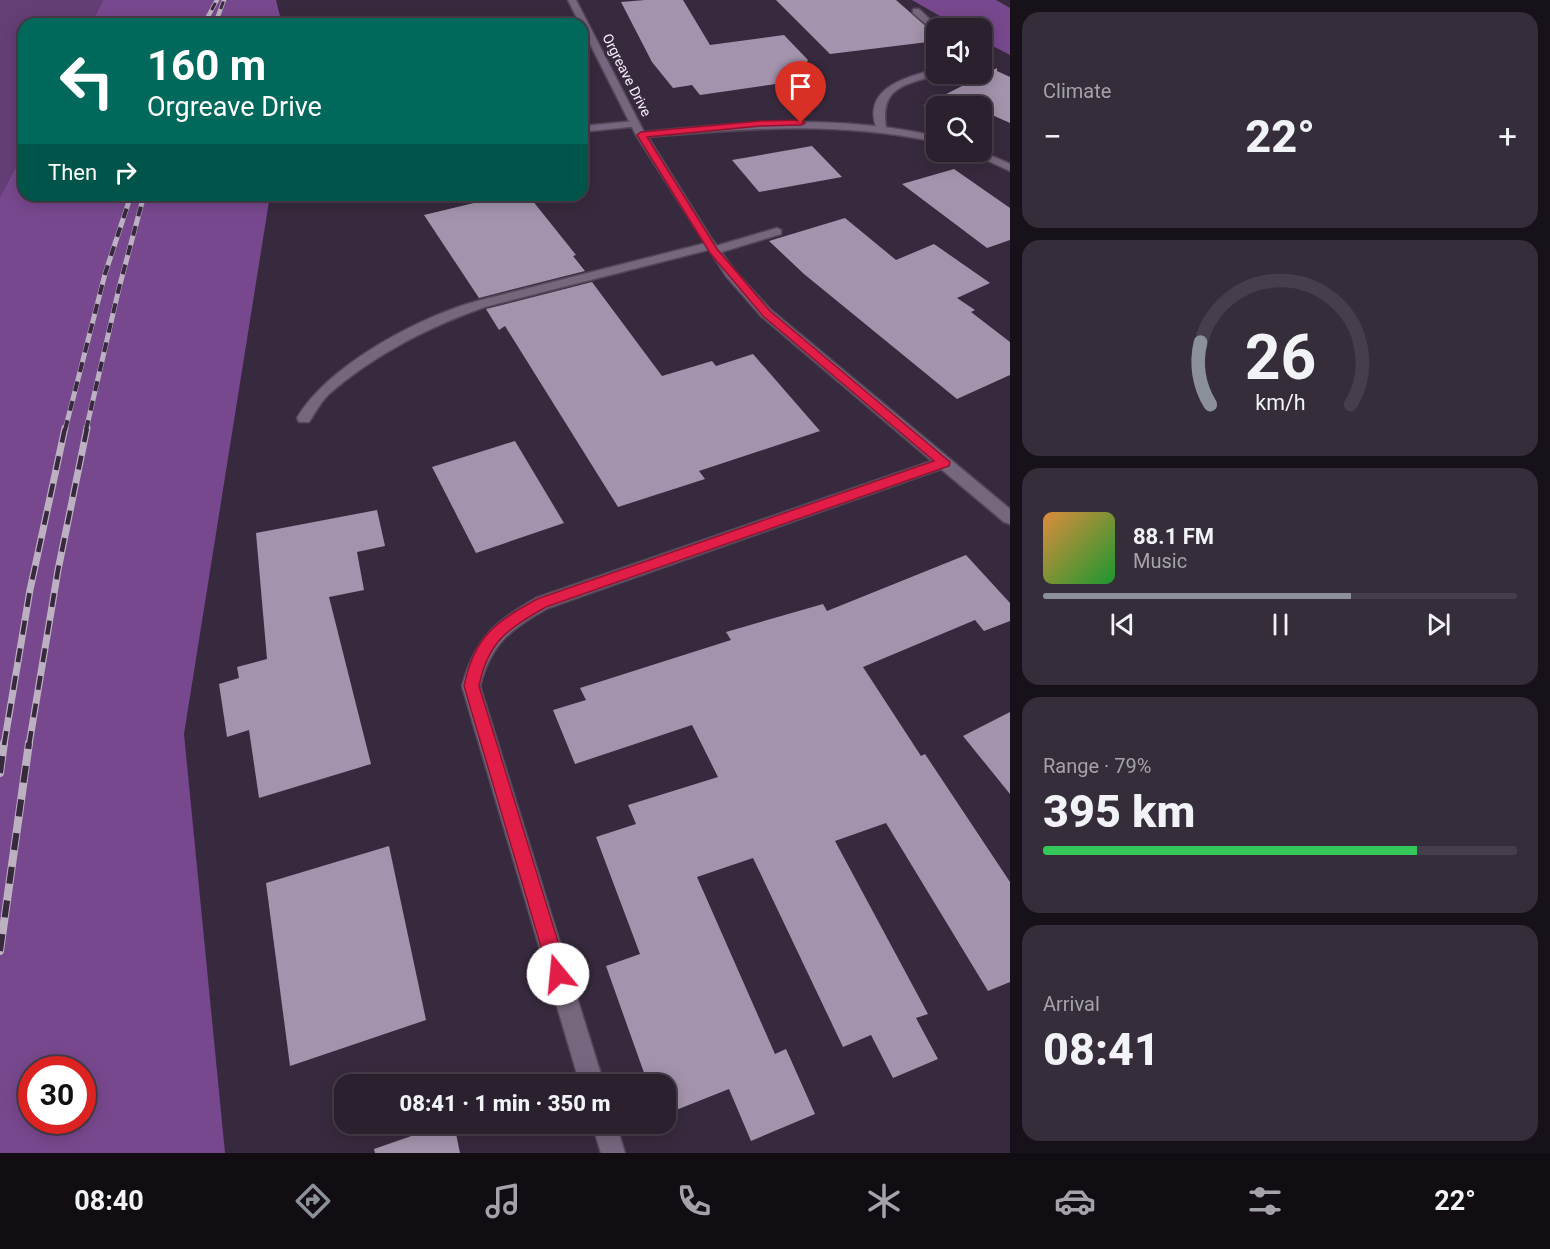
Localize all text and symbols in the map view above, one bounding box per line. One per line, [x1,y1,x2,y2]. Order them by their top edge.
map controls [926,18,992,162]
button: sound [926,18,992,84]
street label: Orgreave Drive [599,31,655,119]
text: 160 m [147,41,266,90]
icon: left [48,42,126,120]
pin [775,61,826,123]
icon: arrive [784,70,817,103]
text: Climate [1043,79,1111,103]
text: Orgreave Drive [147,91,322,123]
button: search [926,96,992,162]
text: 22° [1245,110,1315,163]
text: − [1043,117,1062,156]
text: + [1498,117,1517,156]
icon: right [109,156,142,189]
text: Then [48,160,97,185]
text: 26 [1244,321,1316,394]
text: km/h [1255,391,1305,416]
text: 88.1 FM [1133,524,1214,549]
text: Music [1133,549,1187,573]
icon: previous [1106,608,1139,641]
icon: pause [1264,608,1297,641]
icon: next [1422,608,1455,641]
text: Range · 79% [1043,754,1151,778]
text: 395 km [1043,785,1195,838]
position arrow [526,942,590,1006]
text: Arrival [1043,992,1100,1016]
text: 08:41 [1043,1023,1160,1076]
speed limit sign: 30 [18,1056,96,1134]
text: 08:41 · 1 min · 350 m [400,1091,610,1116]
icon: directions [292,1180,334,1222]
icon: music [482,1180,524,1222]
icon: phone [673,1180,715,1222]
icon: climate [863,1180,905,1222]
icon: car [1054,1180,1096,1222]
icon: filters [1244,1180,1286,1222]
text: 08:40 [74,1185,144,1217]
text: 22° [1434,1185,1476,1217]

